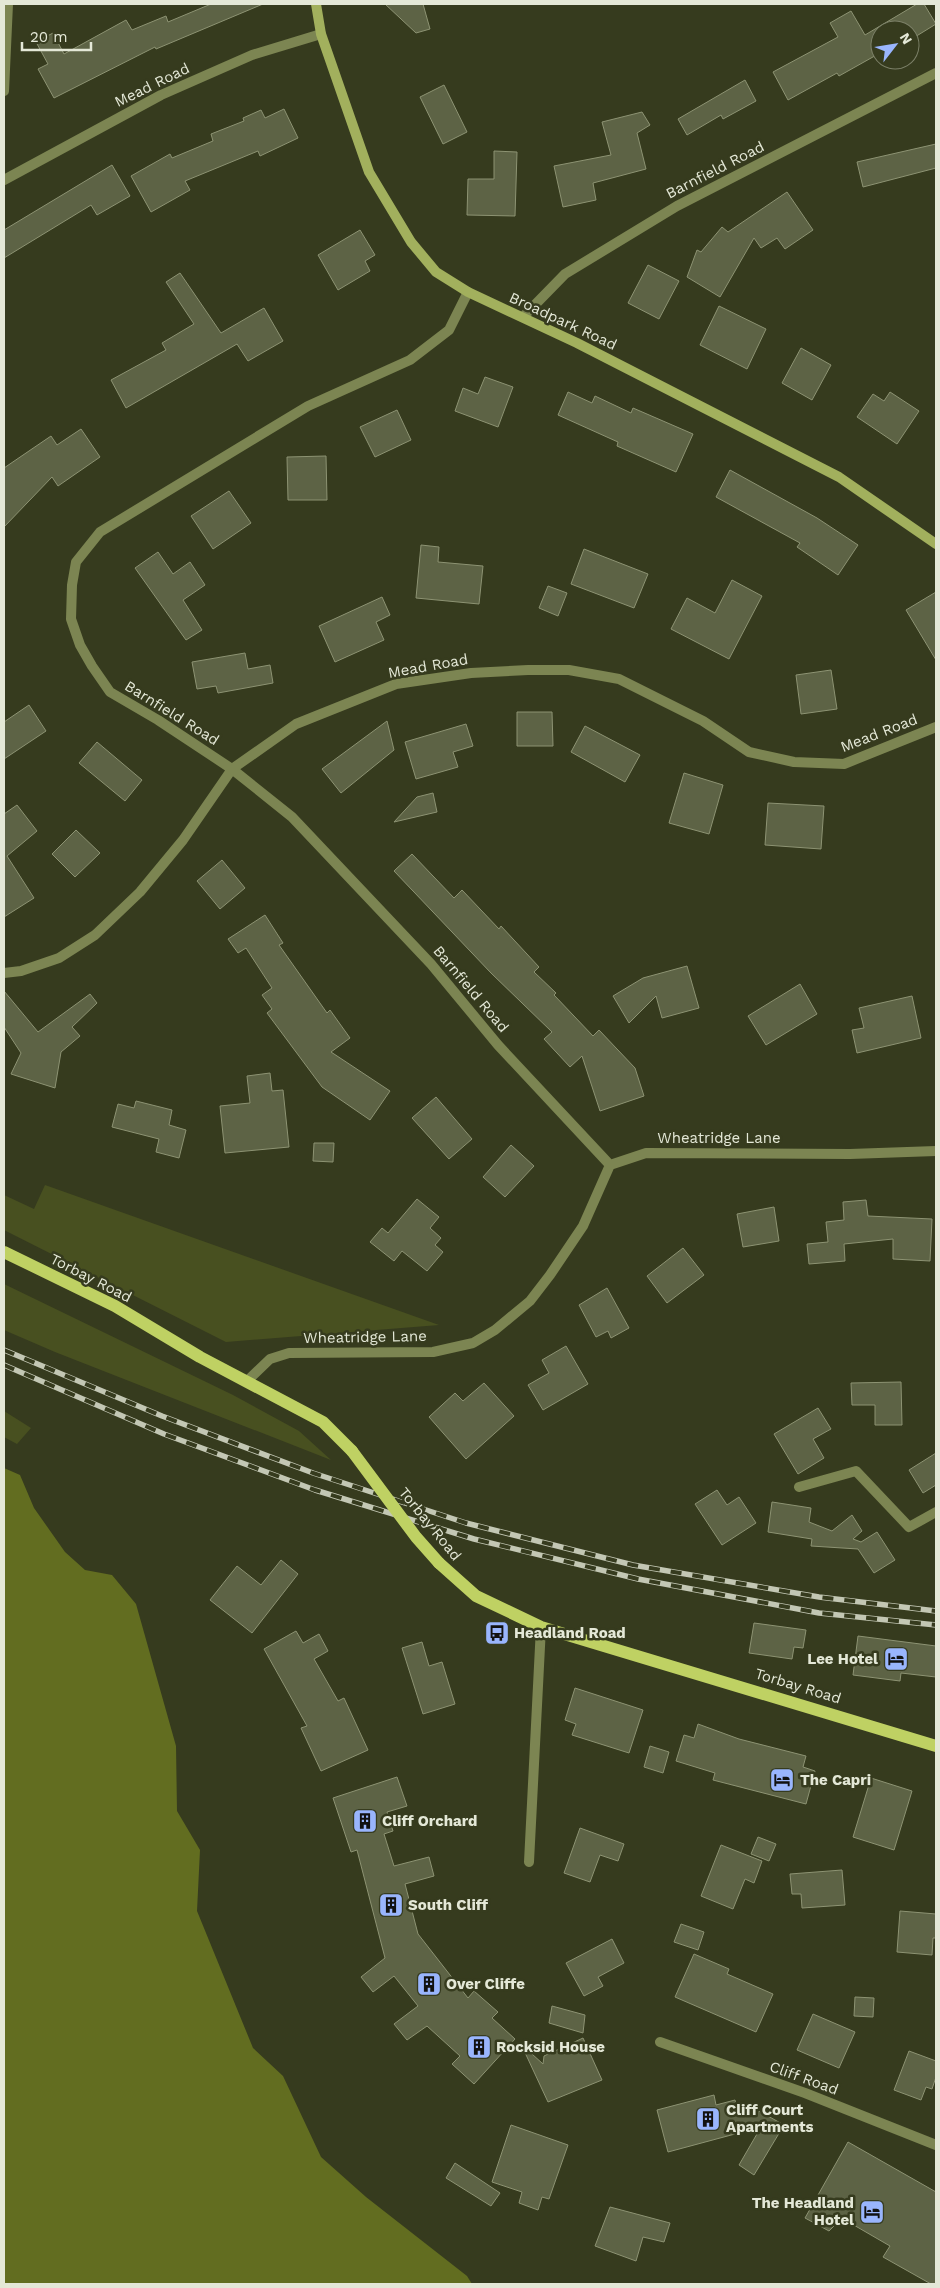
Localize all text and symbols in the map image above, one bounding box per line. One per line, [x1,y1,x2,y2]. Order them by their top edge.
scale bar [22,20,91,52]
north arrow [870,20,920,70]
text: 20 m [30,28,68,46]
text: N [897,30,916,47]
street label: Mead Road [112,59,192,111]
street label: Barnfield Road [663,137,767,203]
street label: Broadpark Road [506,288,620,354]
street label: Mead Road [387,650,469,682]
street label: Barnfield Road [121,677,223,749]
street label: Mead Road [838,710,920,756]
street label: Barnfield Road [429,942,513,1036]
street label: Wheatridge Lane [657,1129,781,1147]
street label: Torbay Road [47,1250,135,1306]
street label: Wheatridge Lane [303,1327,427,1347]
street label: Torbay Road [395,1484,465,1564]
bus stop icon: Headland Road [484,1620,510,1646]
place label: Headland Road [514,1624,626,1642]
hotel icon: Lee Hotel [883,1646,909,1672]
place label: Lee Hotel [807,1650,878,1668]
street label: Torbay Road [753,1664,843,1708]
hotel icon: The Capri [769,1767,795,1793]
place label: The Capri [800,1771,871,1789]
building icon: Cliff Orchard [352,1808,378,1834]
place label: Cliff Orchard [382,1812,477,1830]
building icon: South Cliff [378,1892,404,1918]
place label: South Cliff [408,1896,489,1914]
building icon: Over Cliffe [416,1971,442,1997]
place label: Over Cliffe [446,1975,525,1993]
building icon: Rocksid House [466,2034,492,2060]
place label: Rocksid House [496,2038,605,2056]
street label: Cliff Road [767,2057,841,2099]
place label: Cliff Court Apartments [726,2101,814,2136]
building icon: Cliff Court Apartments [695,2106,721,2132]
place label: The Headland Hotel [752,2194,854,2229]
hotel icon: The Headland Hotel [859,2199,885,2225]

